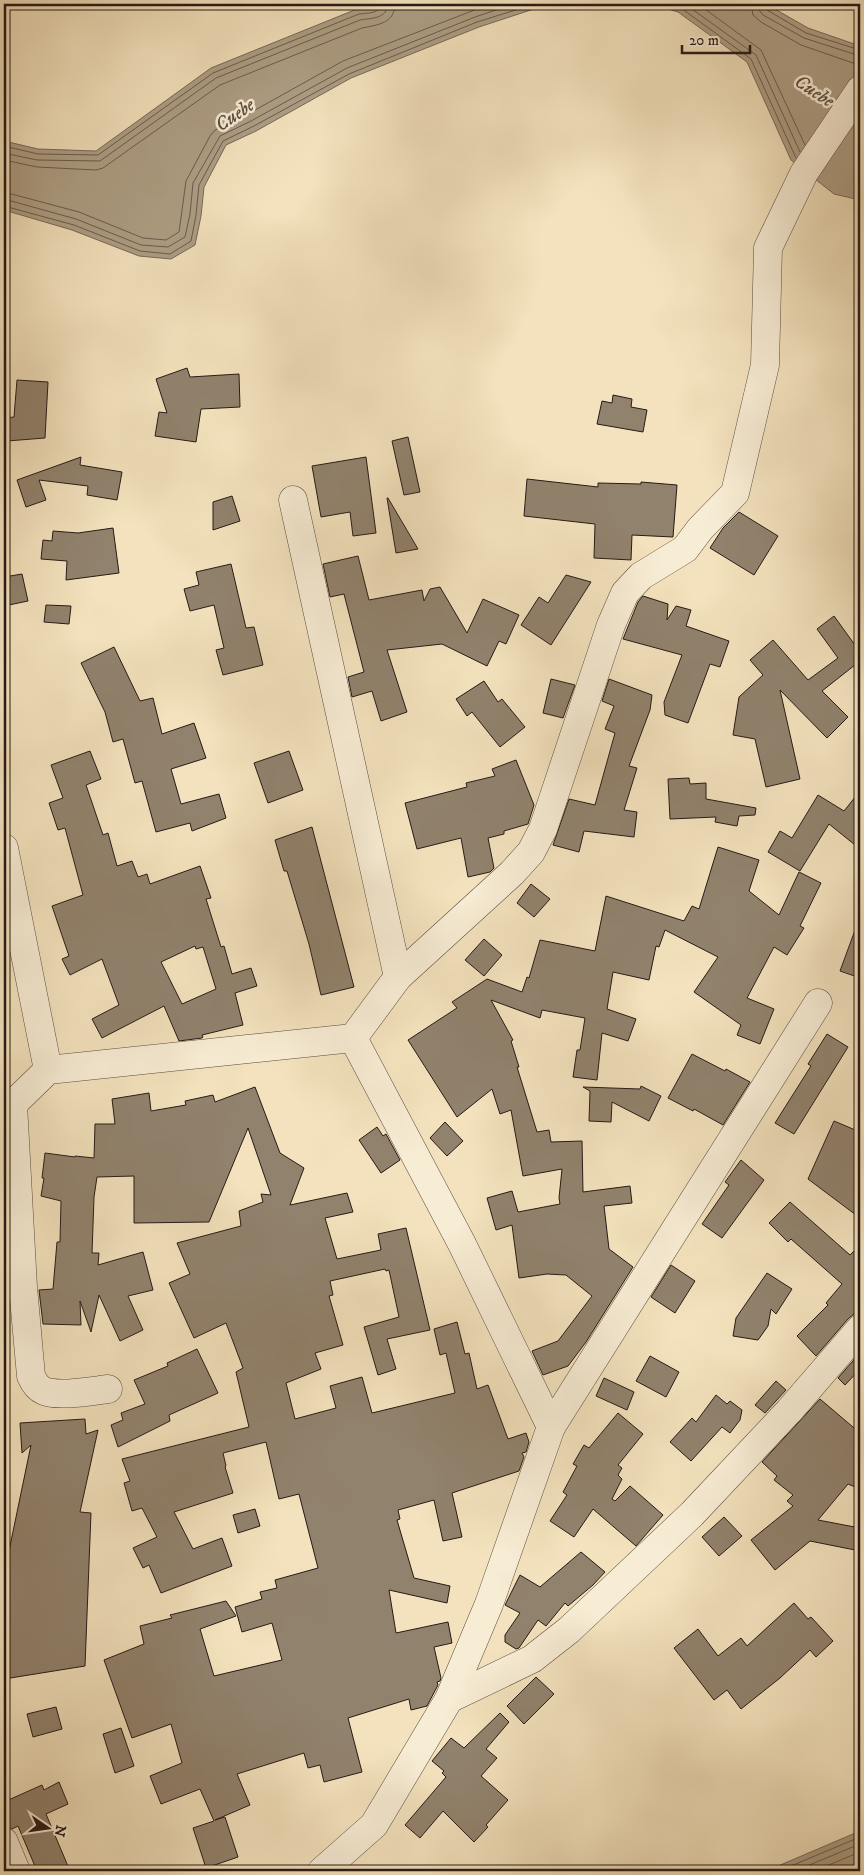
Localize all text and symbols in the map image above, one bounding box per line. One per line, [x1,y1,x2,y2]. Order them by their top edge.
scale bar [682,22,749,54]
text: 20 m [689,31,719,50]
water label: Cuebe [790,70,839,113]
water label: Cuebe [211,93,259,137]
north arrow [22,1802,72,1852]
text: N [50,1823,70,1839]

